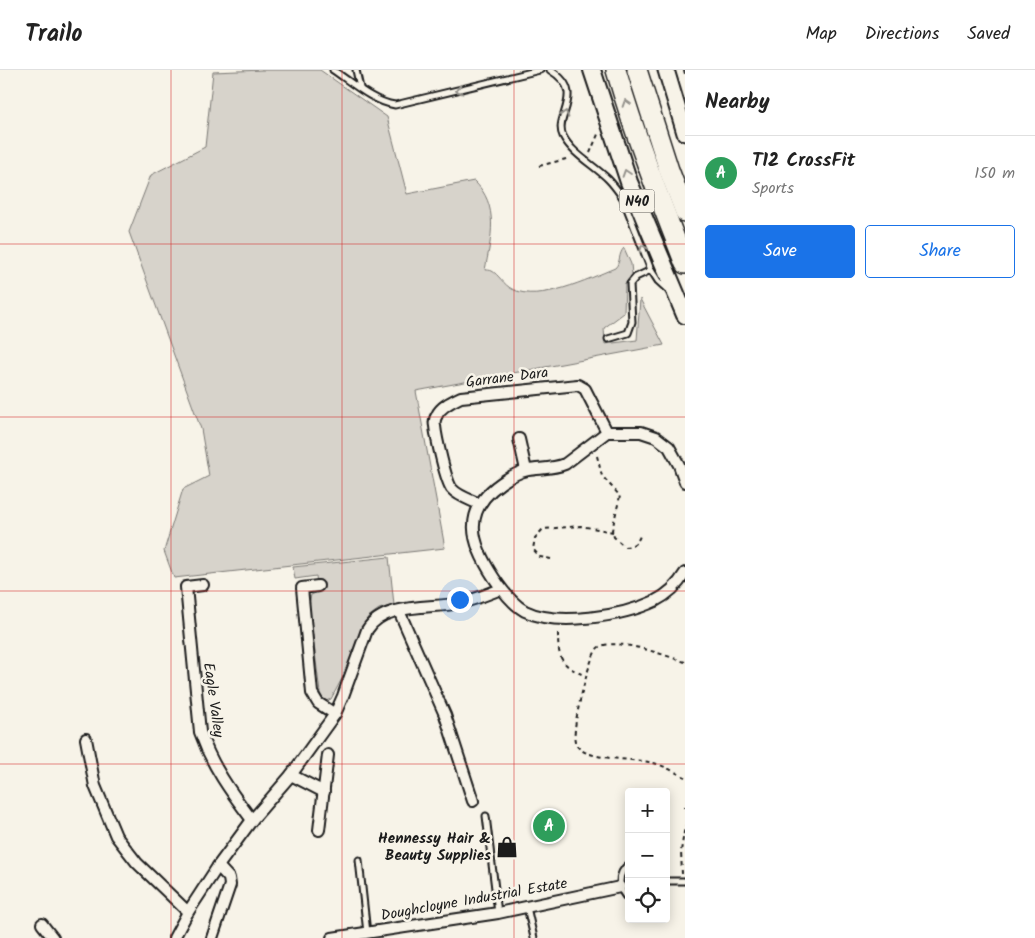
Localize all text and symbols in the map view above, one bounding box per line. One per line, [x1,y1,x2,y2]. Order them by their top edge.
text: Trailo [25,15,83,54]
text: Map [805,20,837,49]
text: Directions [865,20,939,49]
text: Saved [967,20,1010,49]
one-way arrow [454,84,463,95]
text: Nearby [705,86,770,119]
one-way arrow [622,99,632,108]
one-way arrow [559,111,569,119]
text: T12 CrossFit [752,146,855,176]
text: A [716,161,726,186]
text: 150 m [974,161,1015,186]
one-way arrow [622,170,632,178]
text: Sports [752,176,794,201]
road number: N40 [620,190,654,212]
button: Save [705,225,855,278]
button: Share [865,225,1015,278]
one-way arrow [638,244,648,252]
street label: Garrane Dara [465,361,550,395]
your location [447,587,473,613]
street label: Eagle Valley [196,661,230,740]
map controls [625,788,670,923]
button: + [625,788,670,833]
pin: A [533,807,565,845]
place label: Hennessy Hair & Beauty Supplies [378,827,491,868]
button: − [625,833,670,878]
shop icon: Hennessy Hair & Beauty Supplies [494,834,520,860]
street label: Doughcloyne Industrial Estate [379,872,570,928]
button: locate [625,878,670,923]

